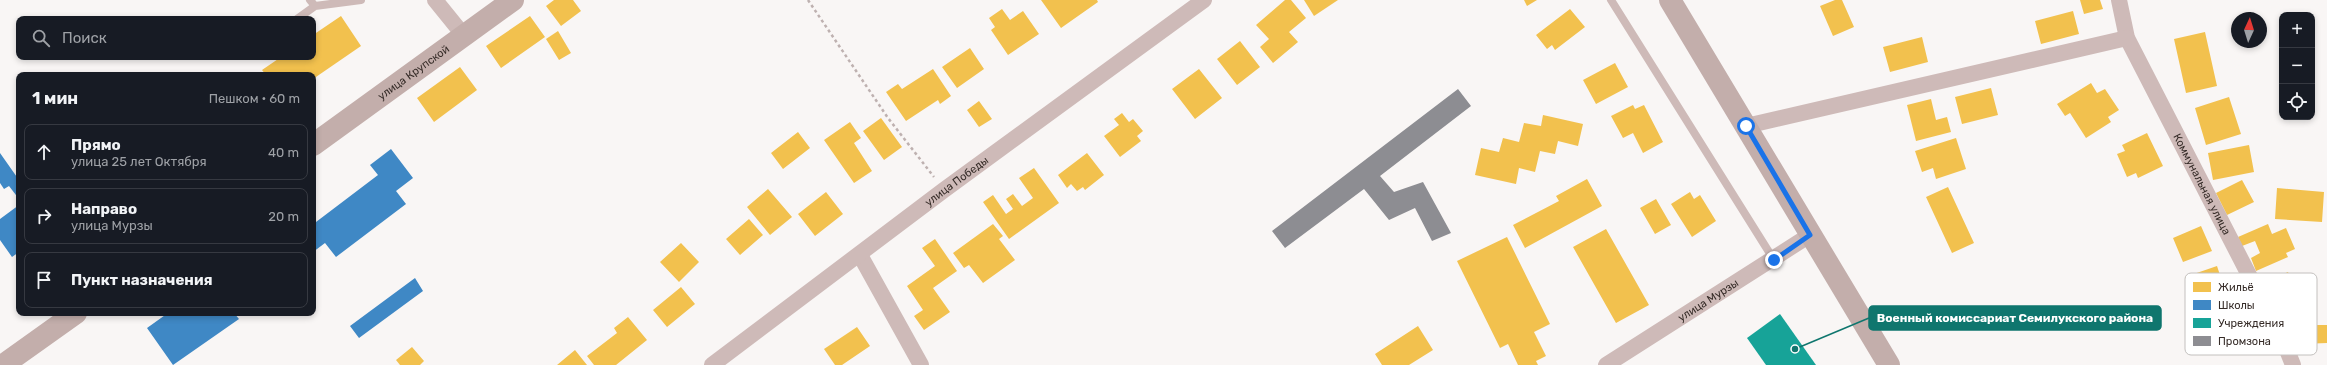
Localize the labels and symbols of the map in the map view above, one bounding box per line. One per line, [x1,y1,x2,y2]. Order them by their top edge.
north arrow [2231,12,2267,48]
street label: улица Крупской [375,42,452,102]
route start [1737,117,1755,135]
street label: Коммунальная улица [2171,131,2234,237]
street label: улица Победы [922,153,991,209]
route end [1765,251,1783,269]
legend [2185,273,2317,355]
street label: улица Мурзы [1675,276,1741,324]
text: Жильё [2218,281,2254,294]
text: Школы [2218,299,2255,312]
callout: Военный комиссариат Семилукского района [1869,306,2161,330]
text: Военный комиссариат Семилукского района [1877,311,2153,325]
text: Учреждения [2218,317,2284,330]
text: Промзона [2218,335,2271,348]

